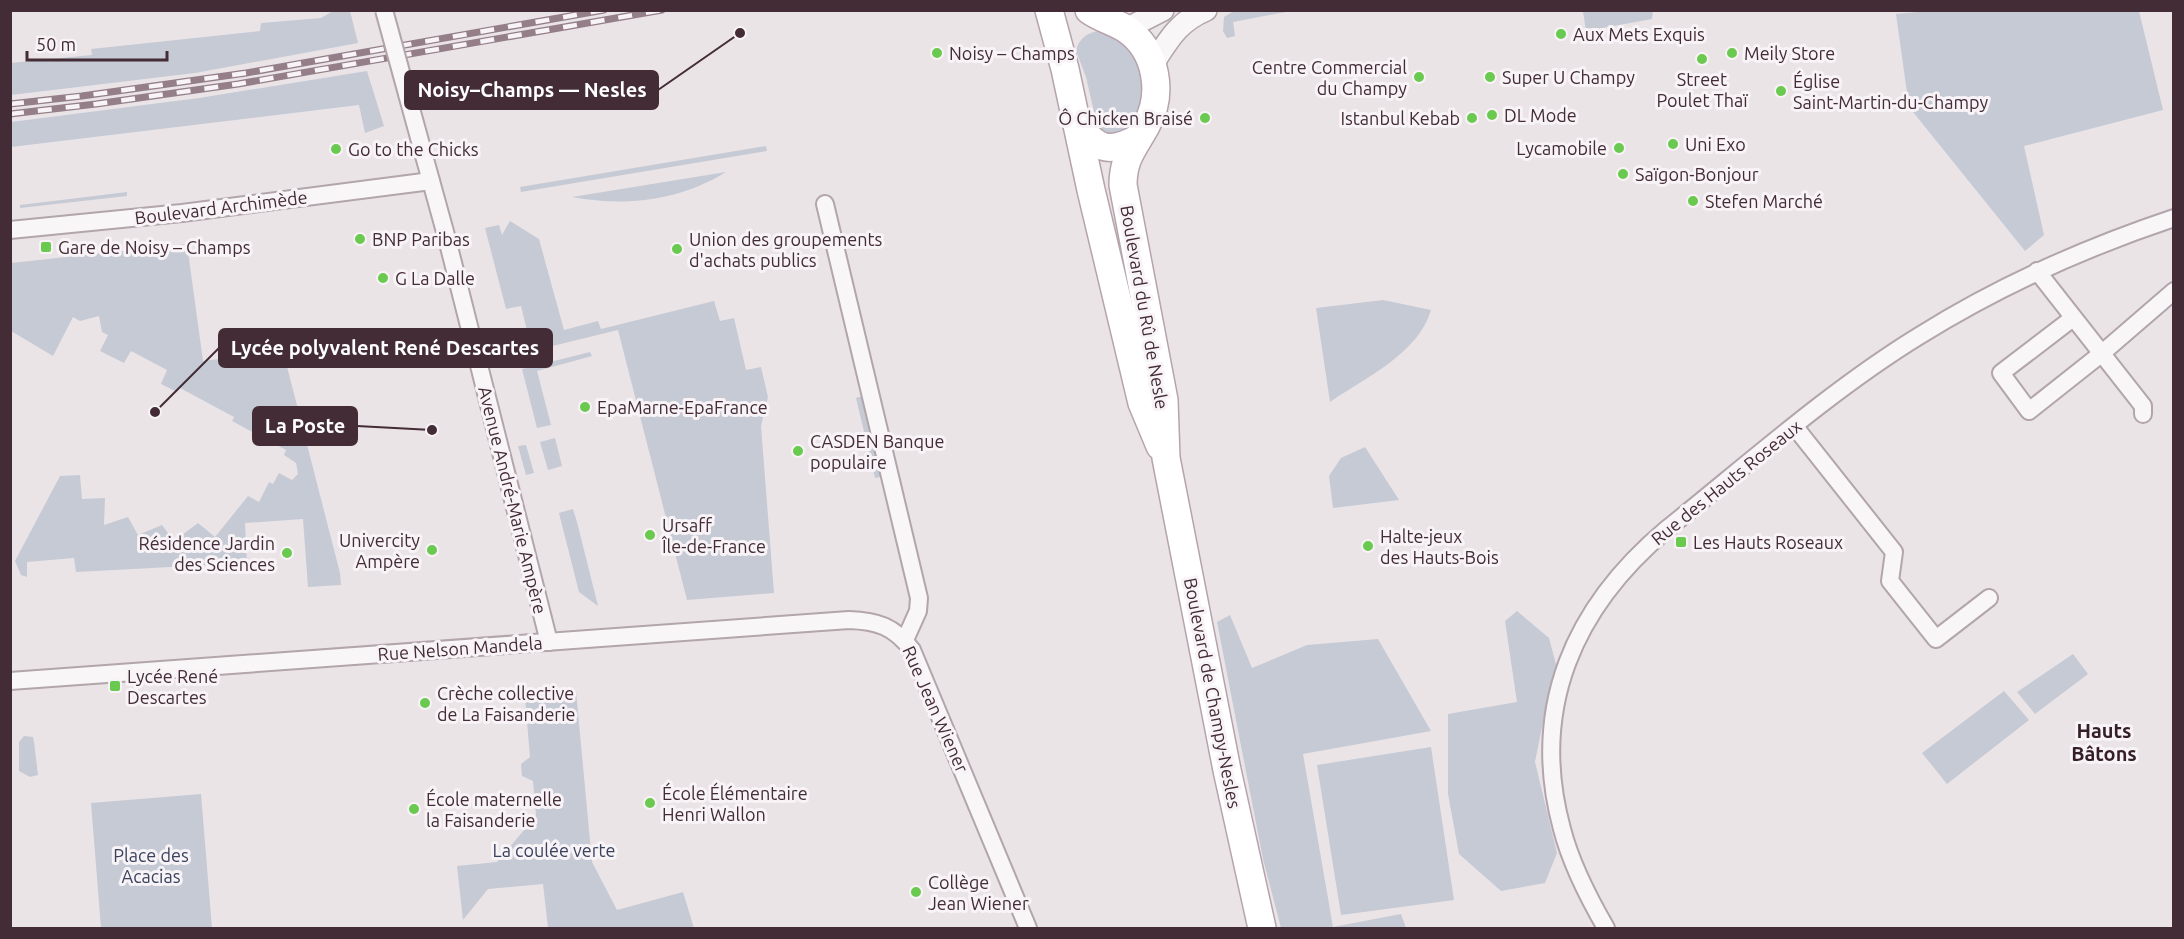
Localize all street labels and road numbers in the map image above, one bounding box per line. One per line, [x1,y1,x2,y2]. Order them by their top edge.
street label: Boulevard Archimède [134,186,308,228]
street label: Boulevard du Rû de Nesle [1117,203,1173,411]
street label: Avenue André-Marie Ampère [475,384,551,616]
street label: Rue des Hauts Roseaux [1647,415,1805,549]
street label: Boulevard de Champy-Nesles [1181,576,1245,810]
street label: Rue Nelson Mandela [377,632,543,664]
street label: Rue Jean Wiener [899,643,973,776]

